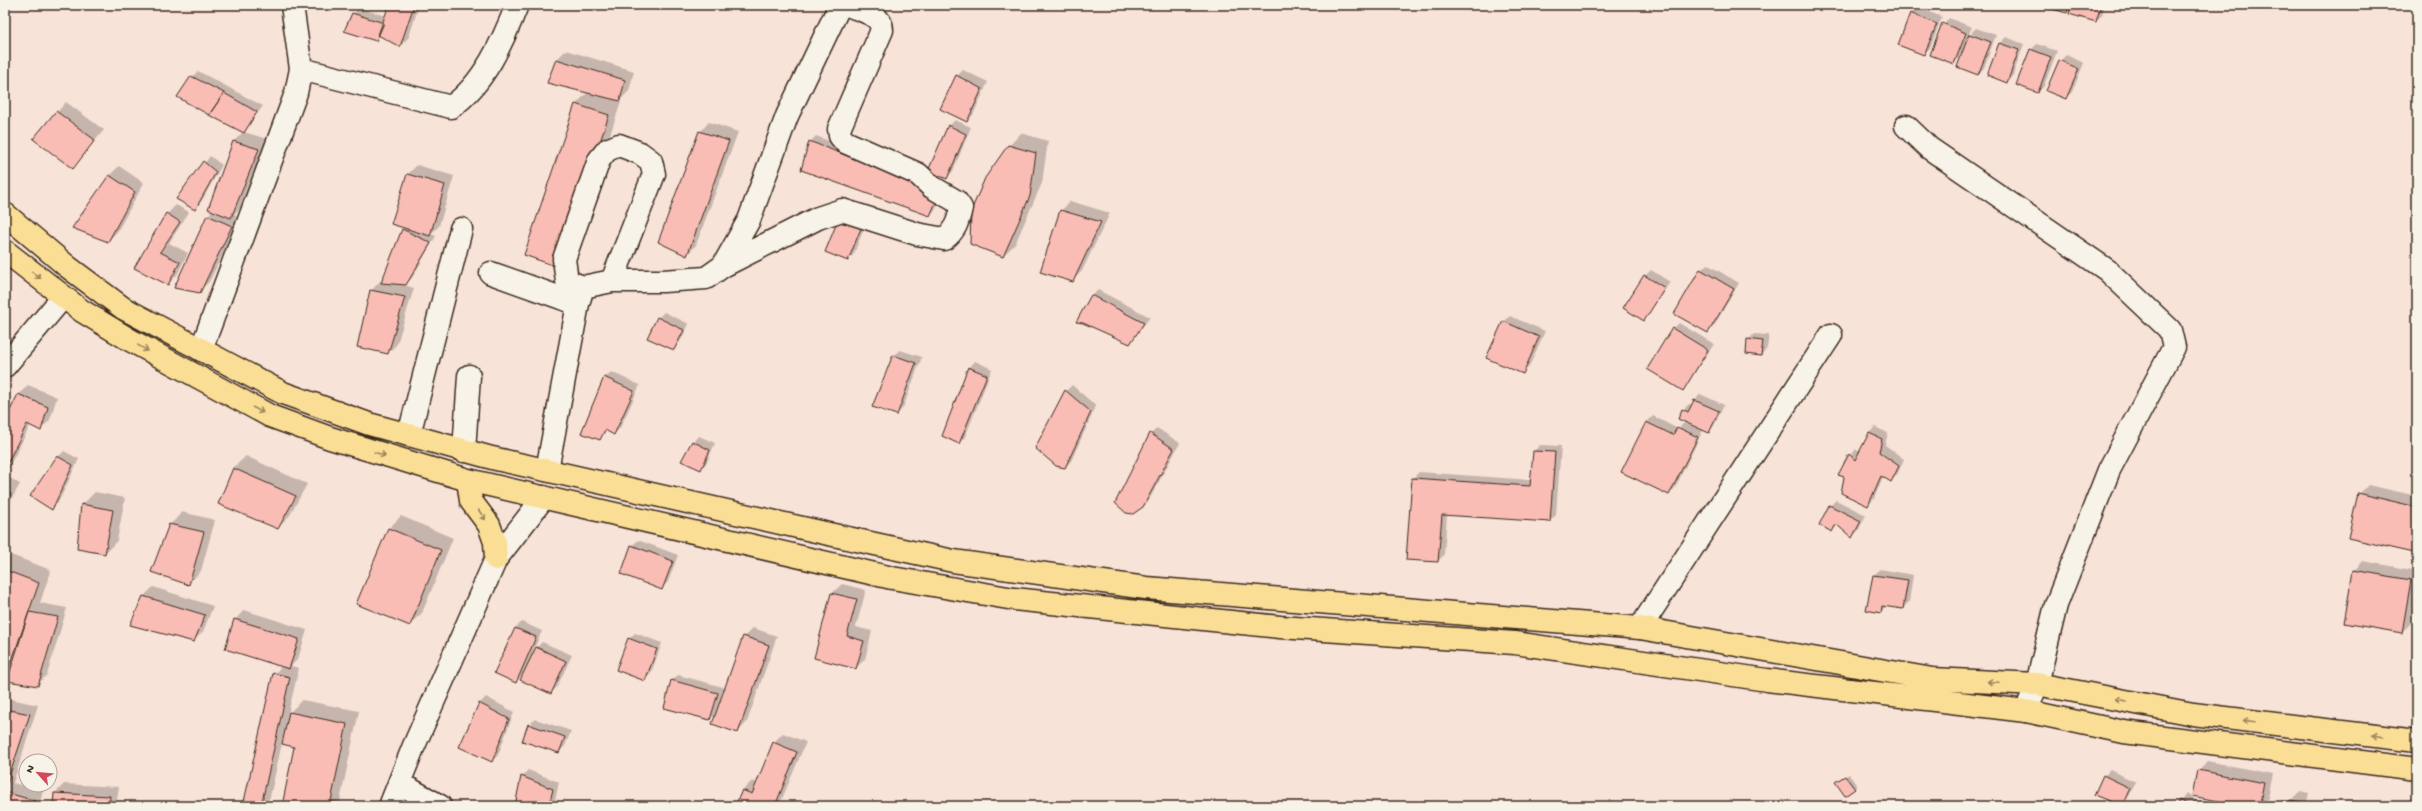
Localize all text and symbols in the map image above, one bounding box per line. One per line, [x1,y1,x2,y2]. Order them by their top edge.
one-way arrow [30,271,41,280]
one-way arrow [137,344,149,352]
one-way arrow [252,406,264,414]
one-way arrow [373,451,386,458]
one-way arrow [478,509,486,520]
one-way arrow [1987,679,2000,686]
one-way arrow [2115,696,2128,704]
one-way arrow [2243,717,2256,724]
one-way arrow [2372,732,2385,740]
north arrow [18,753,58,793]
text: N [24,763,38,775]

